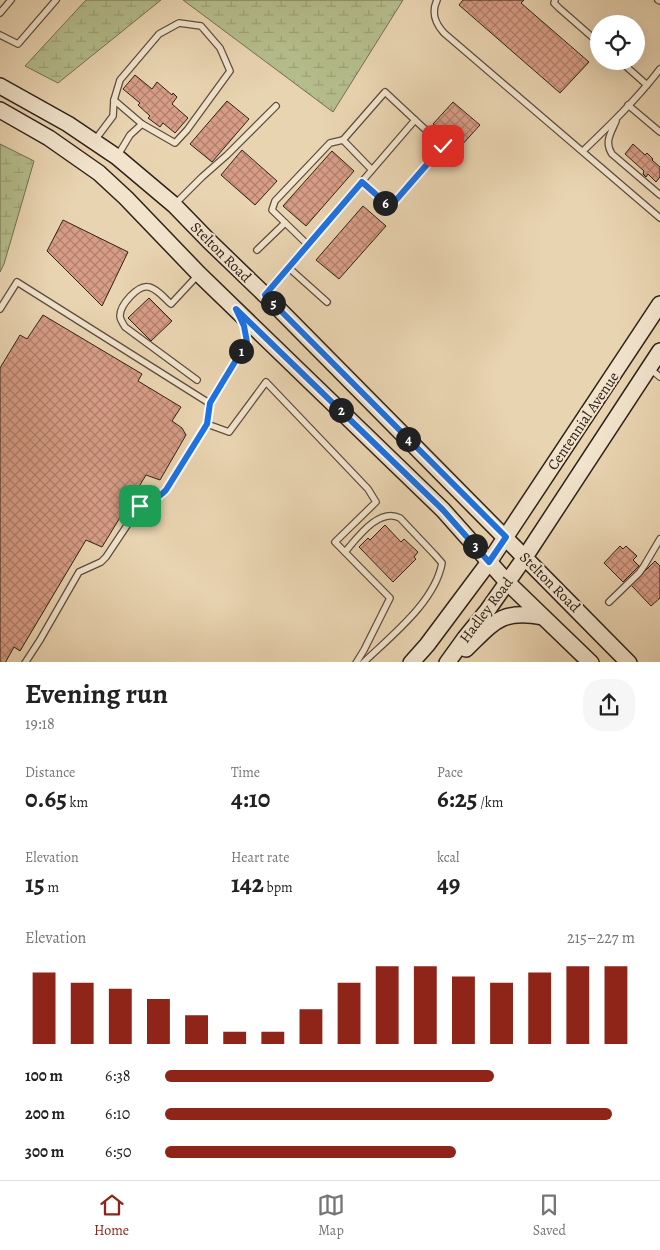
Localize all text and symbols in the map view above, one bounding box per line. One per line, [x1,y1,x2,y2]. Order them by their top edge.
map controls [590,15,645,70]
button: locate [590,15,645,70]
pin [422,125,464,167]
icon: check [429,132,457,160]
pin: 6 [372,190,398,216]
text: 6 [382,194,389,213]
street label: Stelton Road [186,217,256,287]
pin: 5 [260,290,286,316]
text: 5 [271,294,276,313]
pin: 1 [228,338,254,364]
text: 1 [239,342,244,361]
street label: Centennial Avenue [543,368,624,474]
pin: 2 [328,398,354,422]
text: 2 [338,401,345,420]
pin: 4 [396,426,420,452]
text: 4 [405,430,412,449]
pin [119,485,161,527]
icon: arrive [126,492,154,520]
pin: 3 [462,534,488,558]
text: 3 [472,537,479,556]
street label: Stelton Road [515,547,585,617]
street label: Hadley Road [455,572,518,647]
text: Evening run [25,675,168,713]
button: share [583,679,635,731]
text: 19:18 [25,713,55,735]
text: Distance [25,763,75,782]
text: Time [231,763,260,782]
text: Pace [437,763,463,782]
text: 0.65 [25,782,67,816]
text: 4:10 [231,782,270,816]
text: 6:25 [437,782,477,816]
text: km [67,793,88,812]
text: /km [477,793,503,812]
text: Elevation [25,848,79,867]
text: Heart rate [231,848,289,867]
text: kcal [437,848,459,867]
text: 15 [25,867,45,901]
text: 142 [231,867,264,901]
text: 49 [437,867,460,901]
text: m [45,878,59,897]
text: bpm [264,878,293,897]
text: Elevation [25,927,86,949]
text: 215–227 m [567,927,635,949]
text: 100 m [25,1065,63,1087]
text: 6:38 [105,1065,131,1087]
text: 200 m [25,1103,65,1125]
text: 6:10 [105,1103,130,1125]
text: 300 m [25,1141,64,1163]
text: 6:50 [105,1141,132,1163]
tab: Home [94,1191,129,1240]
tab: Map [317,1191,345,1240]
tab: Saved [533,1191,566,1240]

